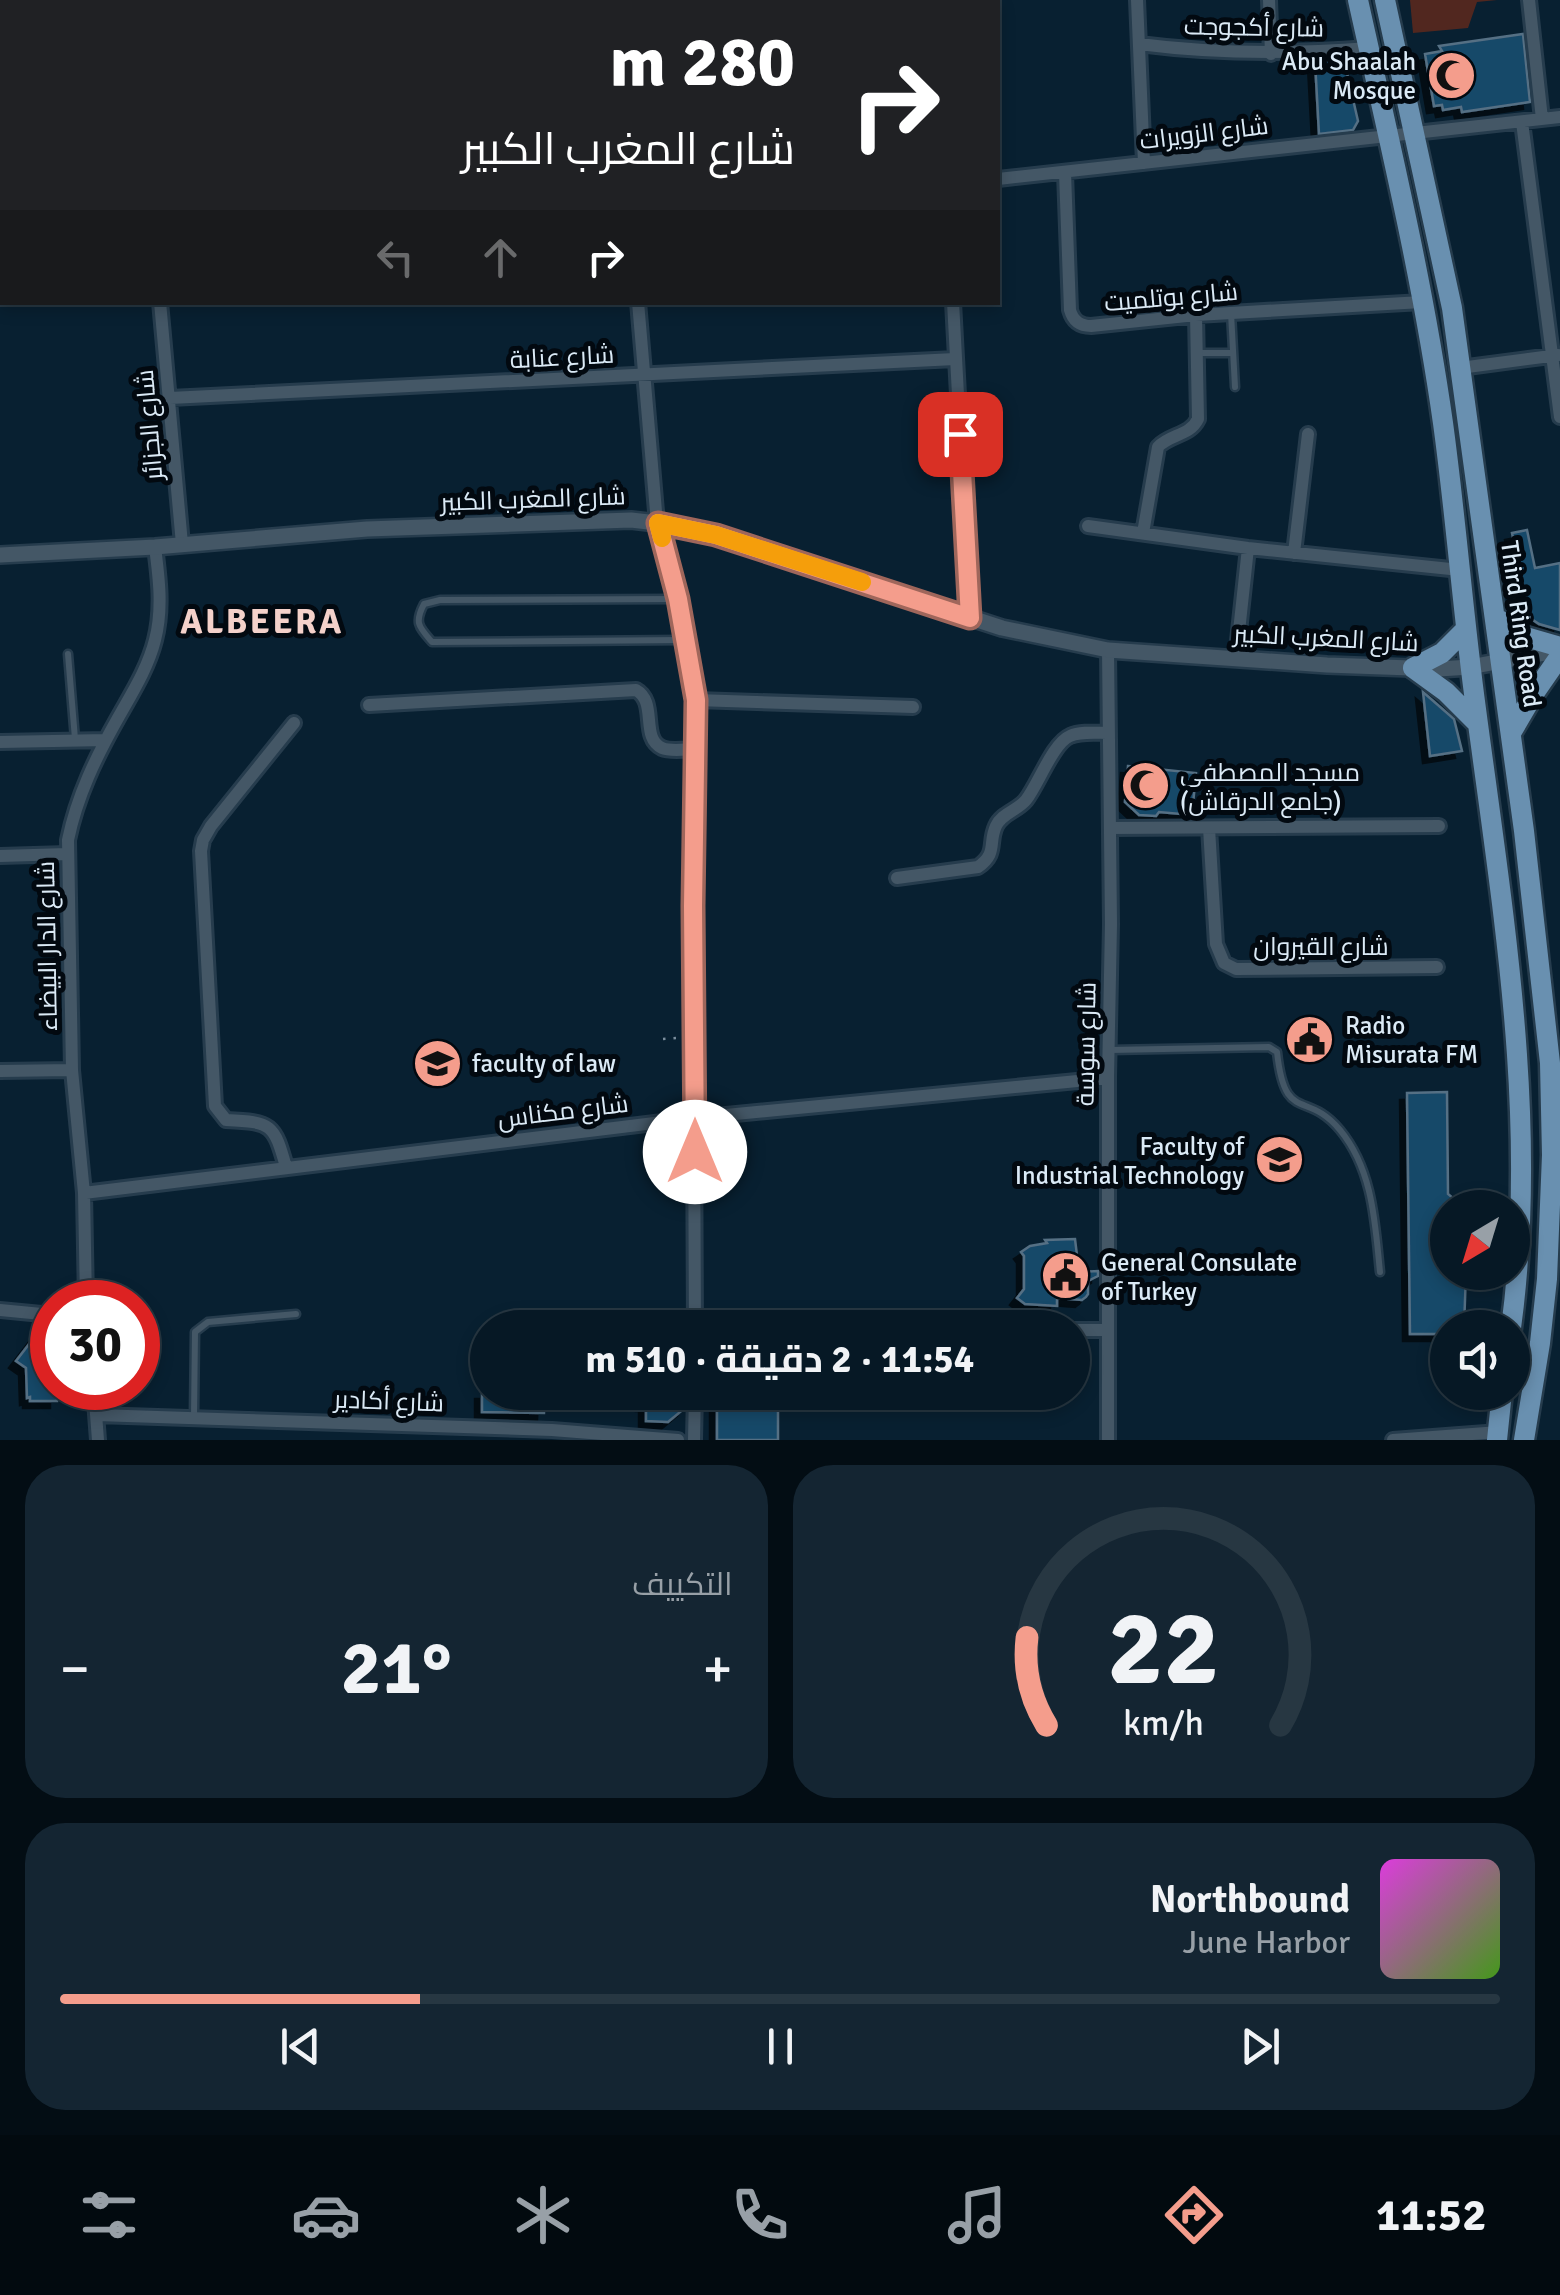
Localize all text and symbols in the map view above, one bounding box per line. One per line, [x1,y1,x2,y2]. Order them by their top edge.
street label: شارع أكجوجت [1184,9,1324,45]
text: 280 m [610,19,795,105]
icon: right [830,40,960,170]
place label: Abu Shaalah Mosque [1282,46,1416,106]
mosque icon: Abu Shaalah Mosque [1425,49,1477,101]
street label: شارع الزويرات [1138,110,1270,157]
text: شارع المغرب الكبير [461,122,795,177]
icon: left [368,230,423,285]
icon: ahead [473,230,528,285]
icon: right [578,230,633,285]
street label: شارع بوتلميت [1103,276,1239,319]
street label: شارع عنابة [509,339,615,376]
street label: شارع الجزائر [129,368,170,484]
pin [918,392,1003,477]
icon: arrive [933,407,988,462]
street label: شارع المغرب الكبير [438,480,626,519]
street label: Third Ring Road [1494,539,1548,709]
district label: ALBEERA [180,600,344,643]
street label: شارع المغرب الكبير [1231,618,1419,659]
place label: مسجد المصطفى (جامع الدرقاش) [1180,757,1360,818]
mosque icon: مسجد المصطفى (جامع الدرقاش) [1119,760,1171,812]
street label: شارع الدار البيضاء [30,861,65,1031]
street label: شارع القيروان [1253,931,1389,963]
street label: شارع سوسة [1069,982,1104,1106]
place label: Radio Misurata FM [1345,1010,1478,1070]
public building icon: Radio Misurata FM [1284,1013,1336,1065]
school or university icon: faculty of law [411,1037,463,1089]
place label: faculty of law [472,1048,616,1079]
street label: شارع مكناس [496,1088,630,1135]
position arrow [643,1100,747,1204]
place label: Faculty of Industrial Technology [1015,1131,1246,1191]
school or university icon: Faculty of Industrial Technology [1253,1134,1305,1186]
north arrow [1430,1190,1530,1290]
map controls [1430,1190,1530,1410]
place label: General Consulate of Turkey [1101,1247,1297,1307]
public building icon: General Consulate of Turkey [1040,1250,1092,1302]
speed limit sign: 30 [30,1280,160,1410]
button: sound [1430,1310,1530,1410]
text: 11:54 · 2 دقيقة · 510 m [586,1336,974,1383]
street label: شارع أكادير [332,1383,444,1419]
text: التكييف [632,1565,733,1604]
text: 22 [1108,1585,1220,1713]
text: 21° [341,1622,452,1715]
text: − [60,1635,90,1703]
text: + [703,1635,733,1703]
text: km/h [1123,1701,1204,1745]
text: Northbound [1150,1876,1350,1923]
text: June Harbor [1183,1923,1350,1962]
icon: previous [273,2019,328,2074]
icon: pause [753,2019,808,2074]
icon: next [1233,2019,1288,2074]
icon: filters [74,2180,144,2250]
icon: car [291,2180,361,2250]
icon: climate [508,2180,578,2250]
icon: phone [725,2180,795,2250]
icon: music [942,2180,1012,2250]
icon: directions [1159,2180,1229,2250]
text: 11:52 [1376,2188,1486,2243]

